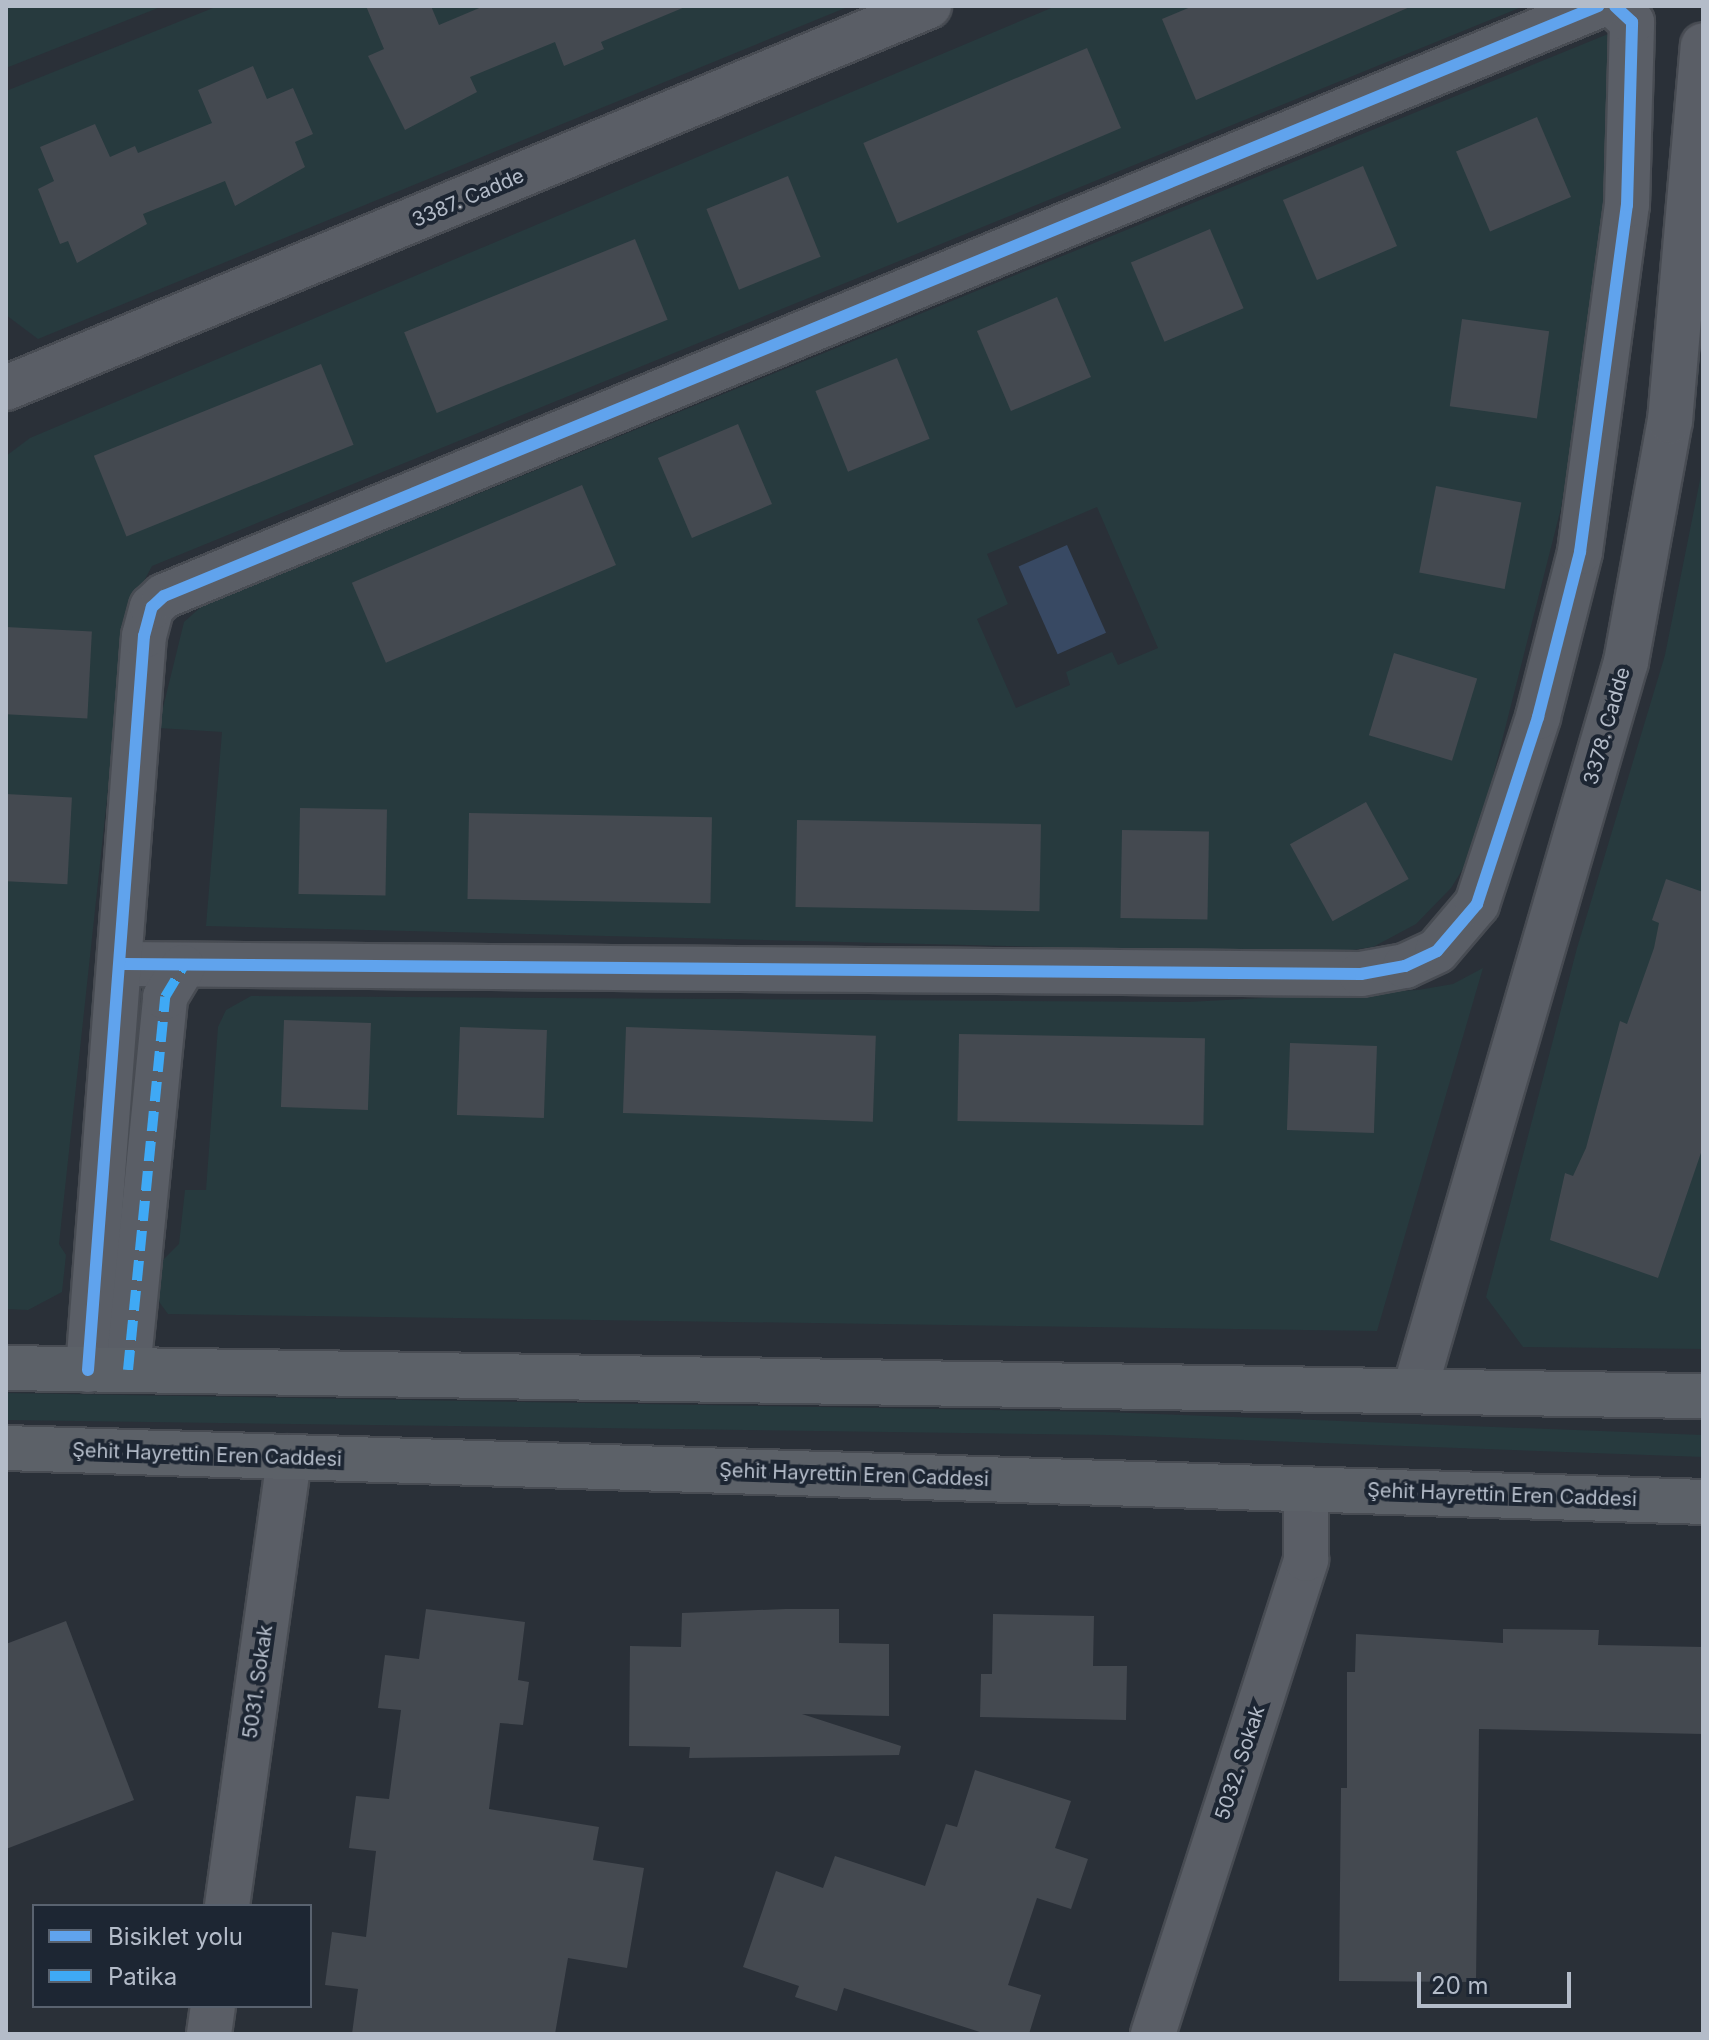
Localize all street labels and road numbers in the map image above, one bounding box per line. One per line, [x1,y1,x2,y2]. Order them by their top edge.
street label: 3387. Cadde [408,164,528,232]
street label: 3378. Cadde [1579,665,1635,787]
street label: Şehit Hayrettin Eren Caddesi [72,1438,342,1472]
street label: Şehit Hayrettin Eren Caddesi [719,1458,989,1492]
street label: Şehit Hayrettin Eren Caddesi [1367,1478,1637,1512]
street label: 5031. Sokak [238,1624,278,1740]
street label: 5032. Sokak [1210,1703,1270,1823]

